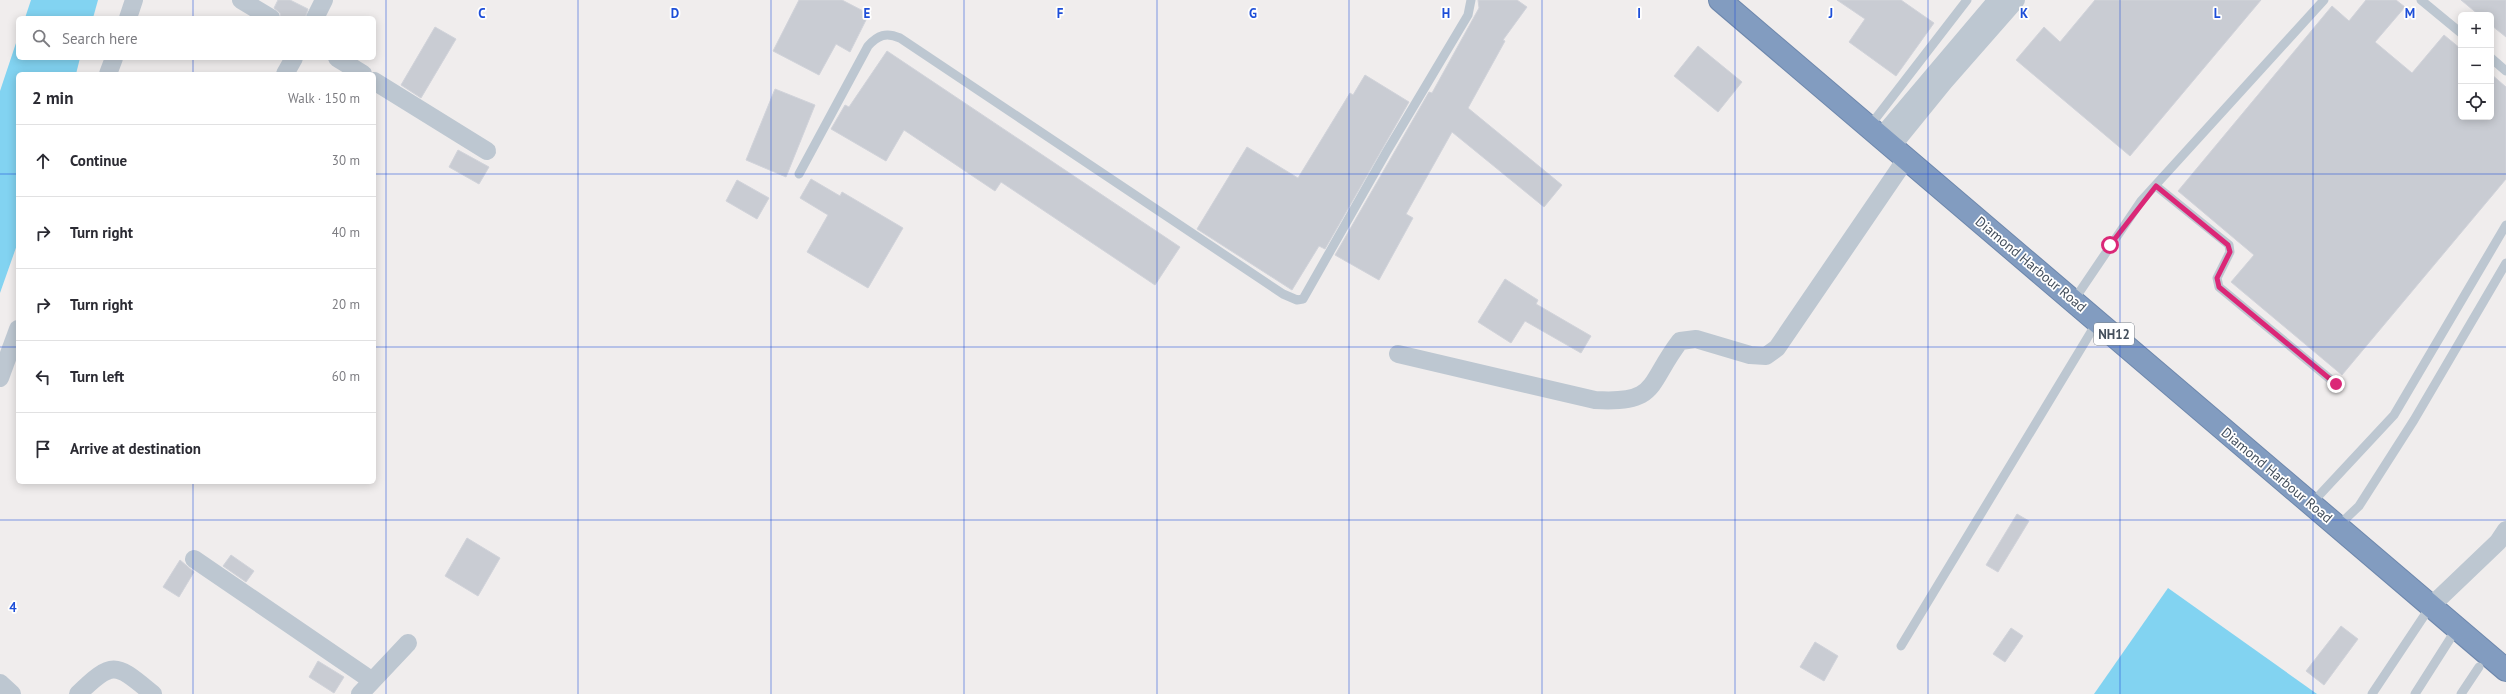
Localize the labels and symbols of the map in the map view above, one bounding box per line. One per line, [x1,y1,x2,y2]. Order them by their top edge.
text: C [478,5,486,22]
text: D [671,5,679,22]
text: E [864,5,871,22]
text: F [1057,5,1064,22]
text: G [1249,5,1257,22]
text: H [1442,5,1450,22]
text: I [1637,5,1641,22]
text: J [1828,5,1833,22]
text: K [2020,5,2028,22]
text: L [2214,5,2221,22]
text: M [2405,5,2415,22]
street label: Diamond Harbour Road [1972,212,2090,316]
route start [2101,236,2119,254]
road number: NH12 [2094,323,2134,345]
route end [2327,375,2345,393]
street label: Diamond Harbour Road [2218,423,2336,527]
text: 4 [9,599,17,616]

